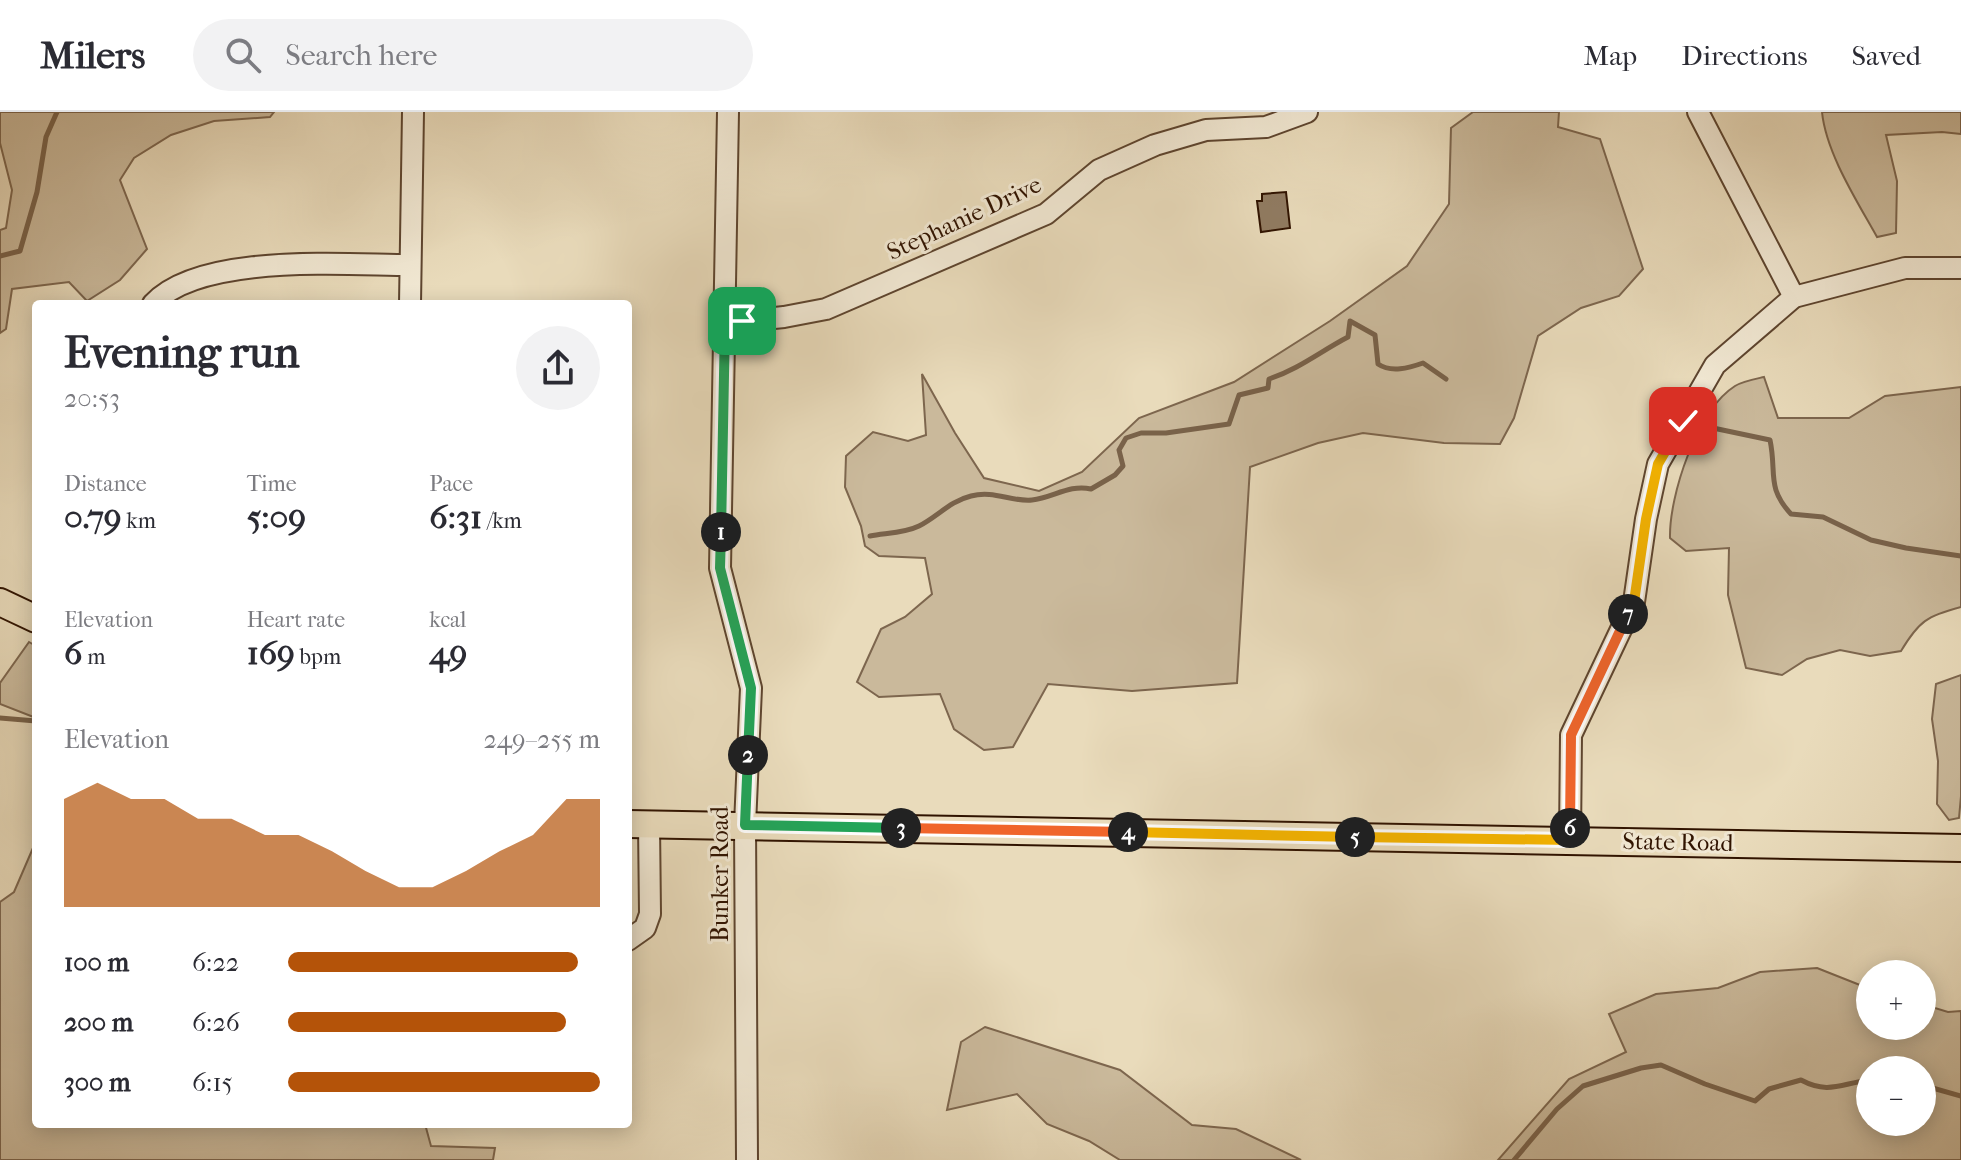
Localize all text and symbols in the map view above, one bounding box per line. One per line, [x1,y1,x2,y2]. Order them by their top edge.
search box [193,19,753,91]
text: Milers [40,33,145,78]
icon: search [221,33,265,77]
text: Search here [285,38,437,73]
text: Map [1584,39,1637,72]
text: Directions [1681,39,1808,72]
text: Saved [1852,39,1921,72]
street label: Stephanie Drive [883,170,1046,266]
pin [708,287,776,355]
icon: arrive [720,299,764,343]
button: share [516,326,600,410]
text: Evening run [64,327,299,378]
text: 20:53 [64,383,120,414]
pin [1649,387,1717,455]
icon: check [1661,399,1705,443]
text: Distance [64,471,147,497]
text: Time [247,471,297,497]
text: Pace [429,471,473,497]
text: 0.79 [64,497,122,537]
text: 5:09 [247,497,306,537]
text: 6:31 [429,497,482,537]
text: km [122,508,156,534]
text: /km [482,508,522,534]
pin: 1 [701,512,741,552]
text: 1 [717,519,725,545]
pin: 7 [1608,594,1648,634]
text: 7 [1623,601,1633,627]
text: Elevation [64,607,153,633]
text: Heart rate [247,607,345,633]
text: kcal [429,607,466,633]
text: 6 [64,633,82,673]
text: 169 [247,633,295,673]
text: 49 [429,633,467,673]
text: m [82,644,105,670]
text: bpm [295,644,341,670]
text: Elevation [64,724,169,755]
text: 249–255 m [483,724,600,755]
pin: 2 [728,735,768,775]
text: 2 [742,742,754,768]
street label: Bunker Road [706,805,734,942]
pin: 3 [881,808,921,848]
pin: 6 [1550,808,1590,848]
pin: 4 [1108,812,1148,852]
text: 3 [896,815,906,841]
text: 6 [1564,815,1576,841]
pin: 5 [1335,817,1375,857]
text: 4 [1122,819,1135,845]
text: 5 [1350,824,1360,850]
street label: State Road [1622,827,1735,857]
text: 100 m [64,947,129,978]
text: 6:22 [192,947,239,978]
map controls [1856,960,1936,1136]
button: + [1856,960,1936,1040]
text: 200 m [64,1007,133,1038]
text: 6:26 [192,1007,240,1038]
button: − [1856,1056,1936,1136]
text: 300 m [64,1067,131,1098]
text: 6:15 [192,1067,233,1098]

